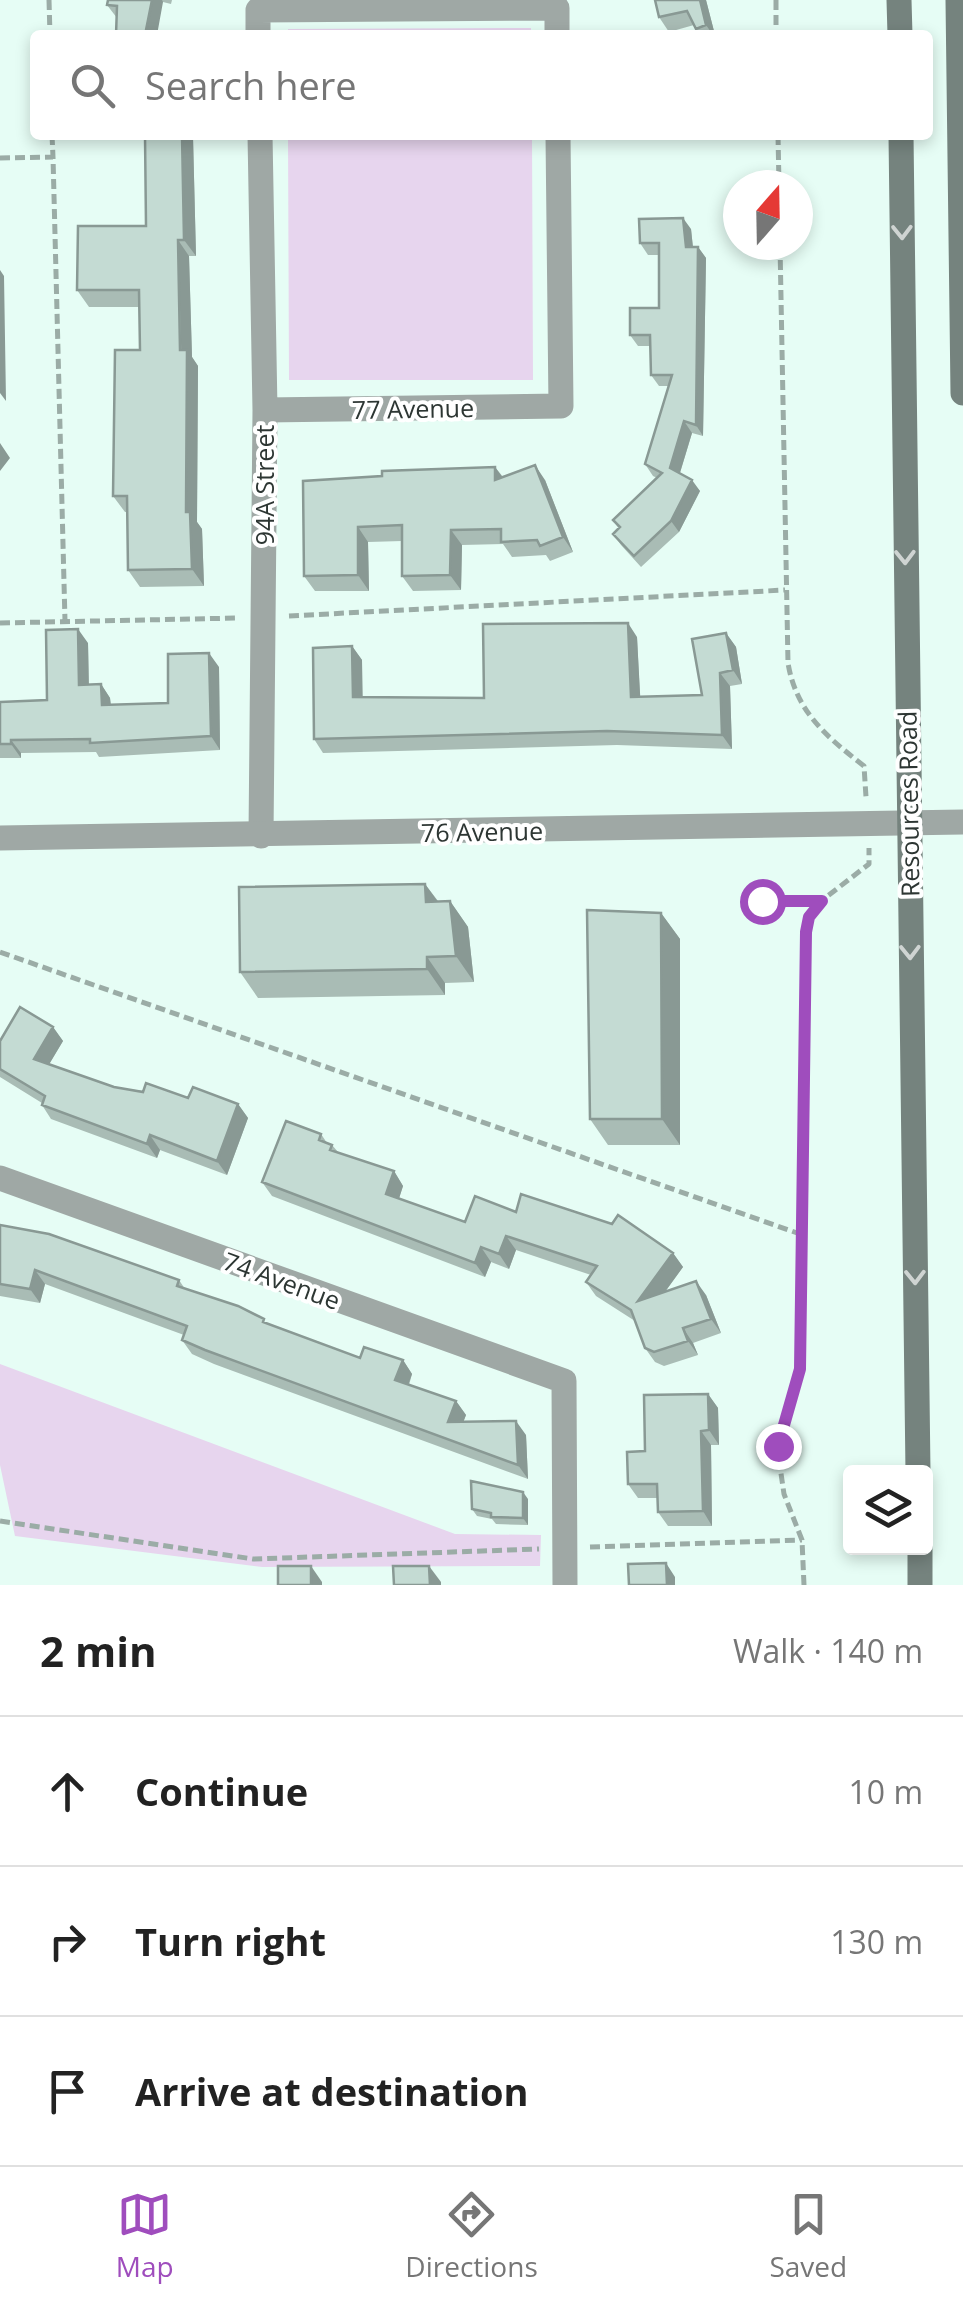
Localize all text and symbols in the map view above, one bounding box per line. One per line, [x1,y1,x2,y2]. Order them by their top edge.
search box [30,30,933,140]
icon: search [65,58,120,113]
text: Search here [145,59,357,111]
north arrow [723,170,813,260]
one-way arrow [891,225,912,241]
street label: 77 Avenue [352,390,474,426]
street label: 94A Street [247,425,281,545]
one-way arrow [894,550,916,566]
street label: Resources Road [889,711,927,897]
street label: 76 Avenue [421,813,543,849]
route start [740,879,786,925]
one-way arrow [899,946,921,961]
street label: 74 Avenue [219,1243,345,1317]
one-way arrow [905,1270,926,1286]
route end [756,1424,802,1470]
map controls [843,1465,933,1555]
button: layers [843,1465,933,1555]
text: 2 min [40,1622,157,1679]
text: Walk · 140 m [733,1629,923,1672]
icon: ahead [40,1764,95,1819]
text: Continue [135,1765,308,1817]
text: 10 m [848,1770,923,1813]
icon: right [40,1914,95,1969]
text: Turn right [135,1915,326,1967]
text: 130 m [830,1920,923,1963]
icon: arrive [40,2064,95,2119]
text: Arrive at destination [135,2065,529,2117]
tab: Map [116,2187,174,2285]
tab: Directions [405,2187,538,2285]
tab: Saved [769,2187,847,2285]

